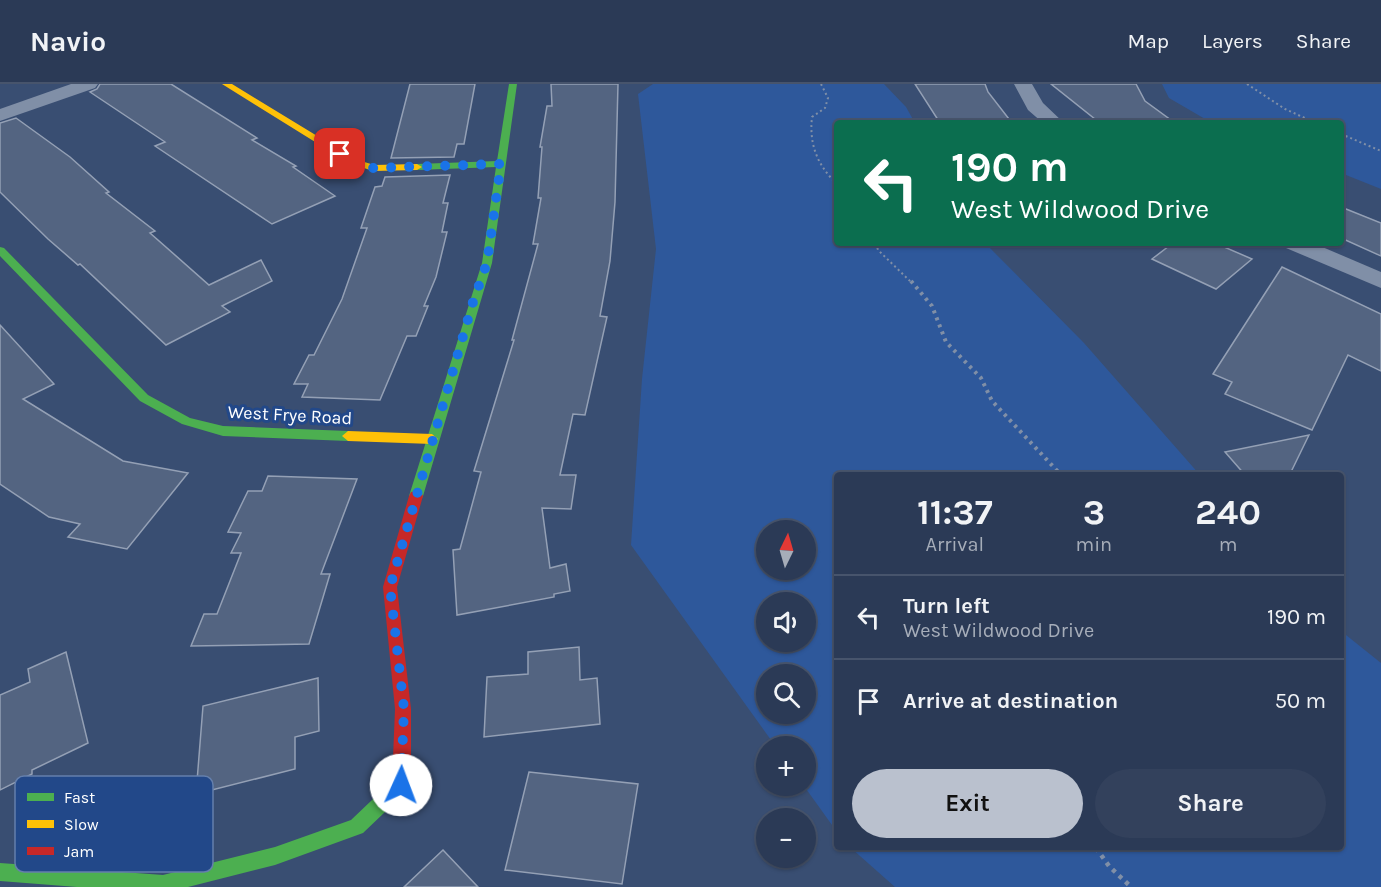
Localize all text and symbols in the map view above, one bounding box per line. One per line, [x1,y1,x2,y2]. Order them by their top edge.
text: Navio [30,25,106,58]
text: Map [1127,29,1169,53]
text: Layers [1202,29,1263,53]
text: Share [1296,29,1351,53]
pin [314,128,365,179]
icon: arrive [323,137,356,170]
text: 190 m [951,142,1069,192]
icon: left [852,144,930,222]
text: West Wildwood Drive [951,193,1209,225]
street label: West Frye Road [227,401,353,429]
text: 11:37 [917,491,993,533]
text: 3 [1083,491,1105,533]
text: 240 [1195,491,1261,533]
north arrow [756,520,816,580]
map controls [756,520,816,868]
text: Arrival [925,533,984,556]
text: min [1075,533,1112,556]
text: m [1219,533,1237,556]
button: sound [756,592,816,652]
text: Turn left [903,593,990,619]
icon: left [852,601,885,634]
text: 190 m [1267,604,1326,630]
text: West Wildwood Drive [903,619,1094,642]
button: search [756,664,816,724]
icon: arrive [852,685,885,718]
text: Arrive at destination [903,688,1118,714]
text: 50 m [1275,688,1326,714]
button: + [756,736,816,796]
position arrow [369,753,433,817]
button: Exit [852,769,1083,838]
button: Share [1095,769,1326,838]
legend [15,776,213,872]
text: Fast [64,788,95,807]
button: − [756,808,816,868]
text: Slow [64,815,99,834]
text: Jam [64,842,94,861]

